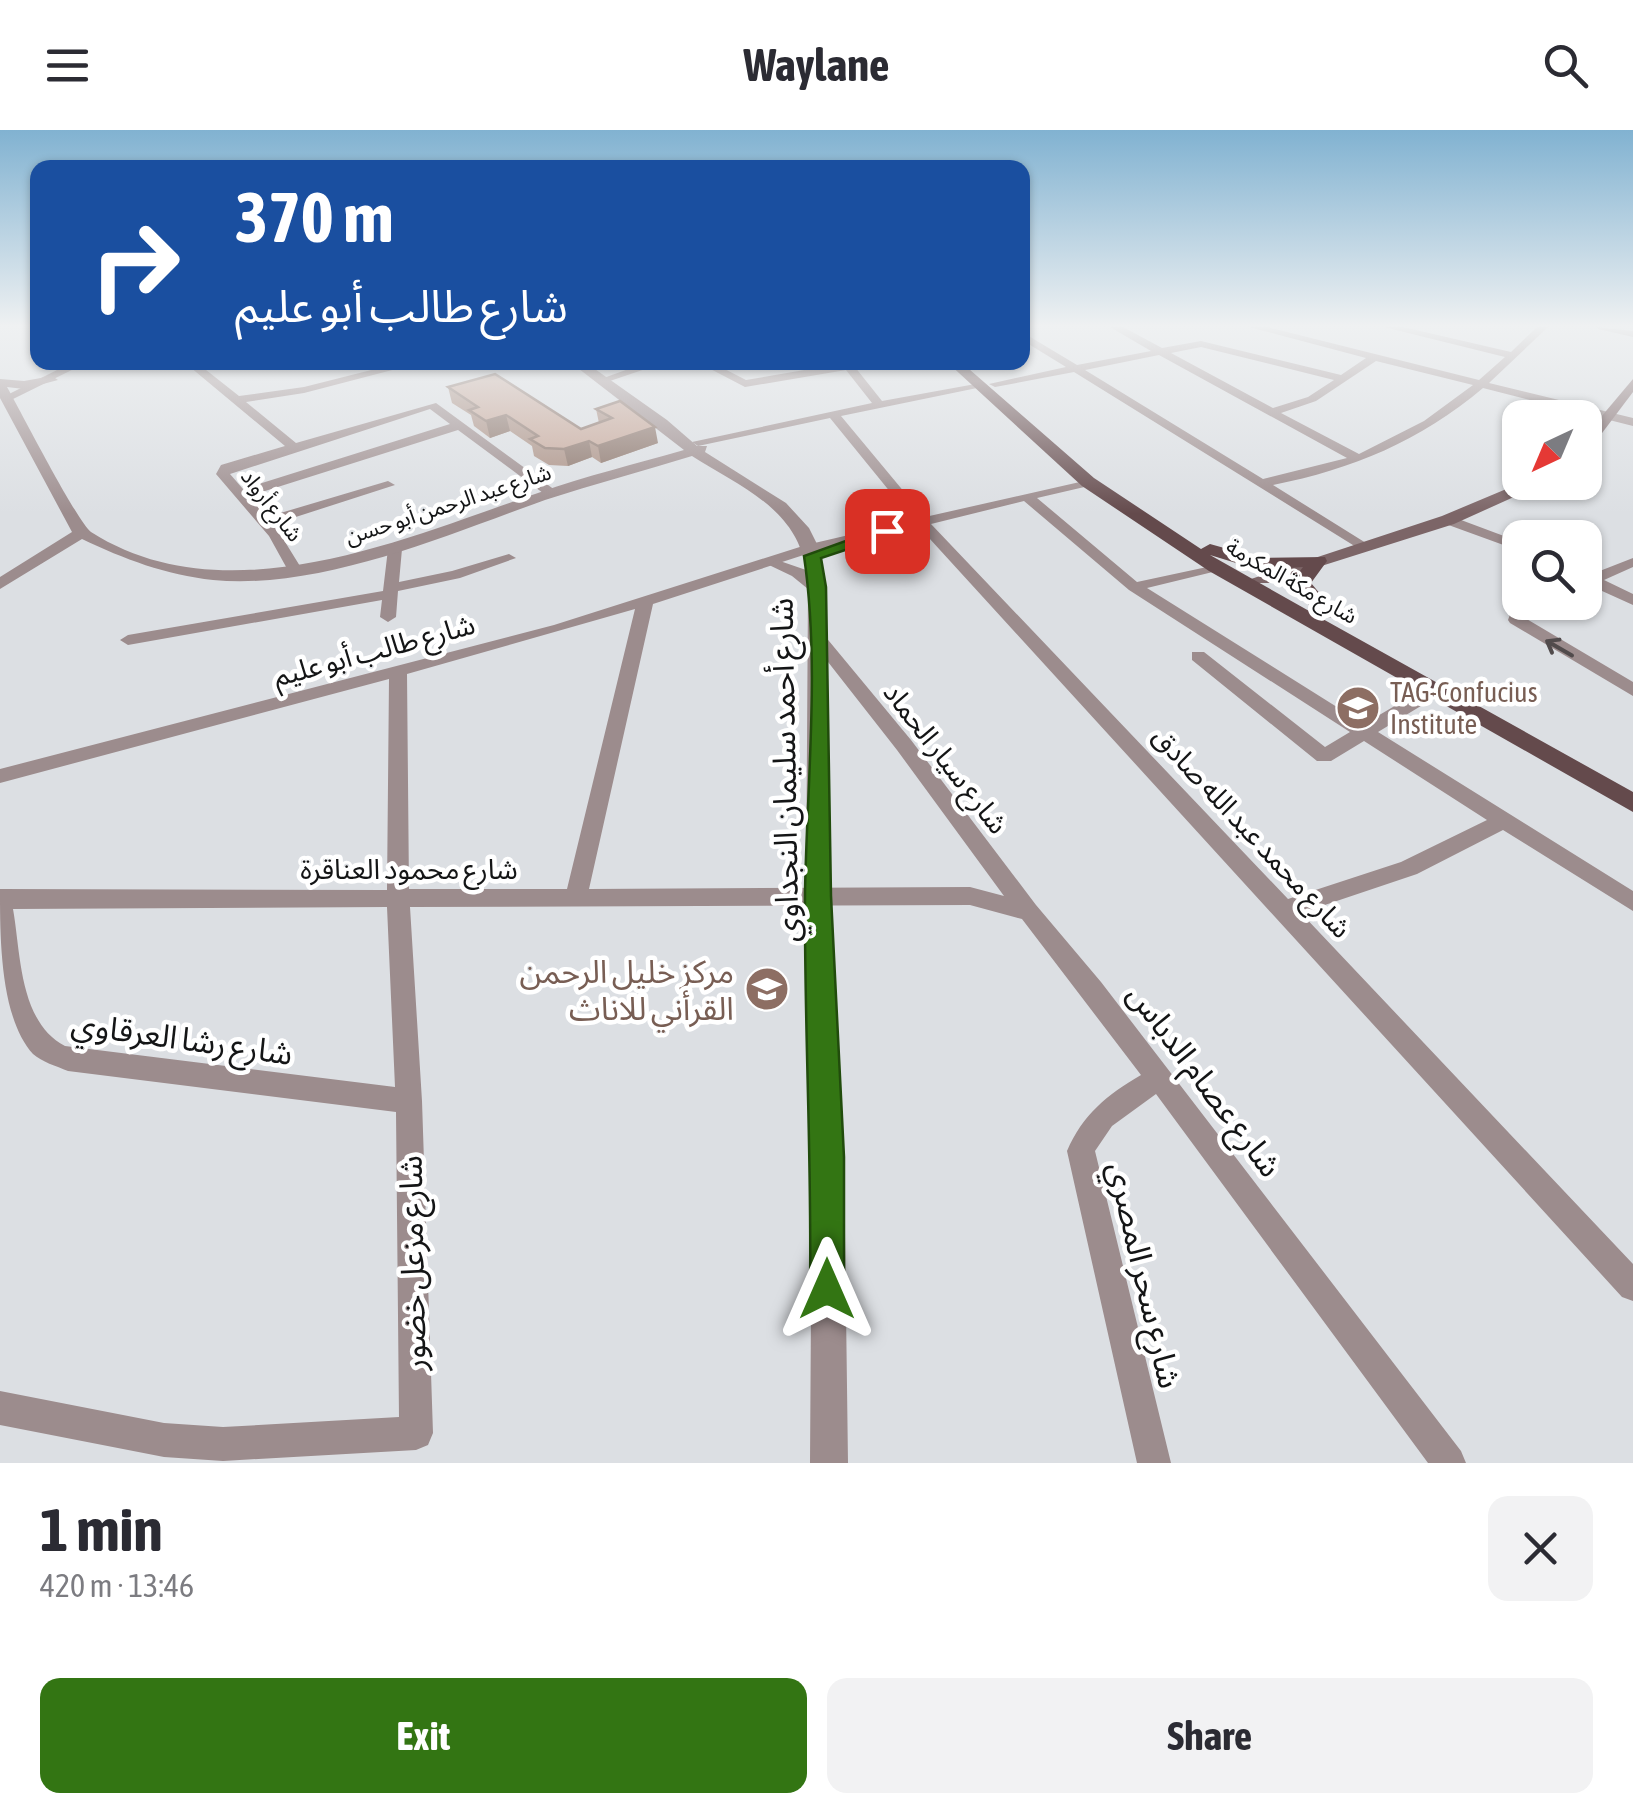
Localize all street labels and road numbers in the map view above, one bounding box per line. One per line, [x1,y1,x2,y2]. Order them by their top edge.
street label: شارع عبد الرحمن أبو حسن [342,458,555,553]
street label: شارع أرواد [233,464,308,549]
street label: شارع مكة المكرمة [1220,533,1362,633]
street label: شارع أحمد سليمان النجداوي [762,597,812,942]
street label: شارع طالب أبو عليم [269,606,480,698]
street label: شارع سيار الحماد [873,676,1015,843]
street label: شارع محمد عبد الله صادق [1142,720,1358,947]
street label: شارع محمود العناقرة [300,853,518,890]
street label: شارع عصام الدباس [1116,976,1290,1187]
street label: شارع رشا العرقاوي [68,1004,295,1078]
street label: شارع مزعل خضور [392,1155,438,1372]
street label: شارع سحر المصري [1095,1158,1189,1393]

